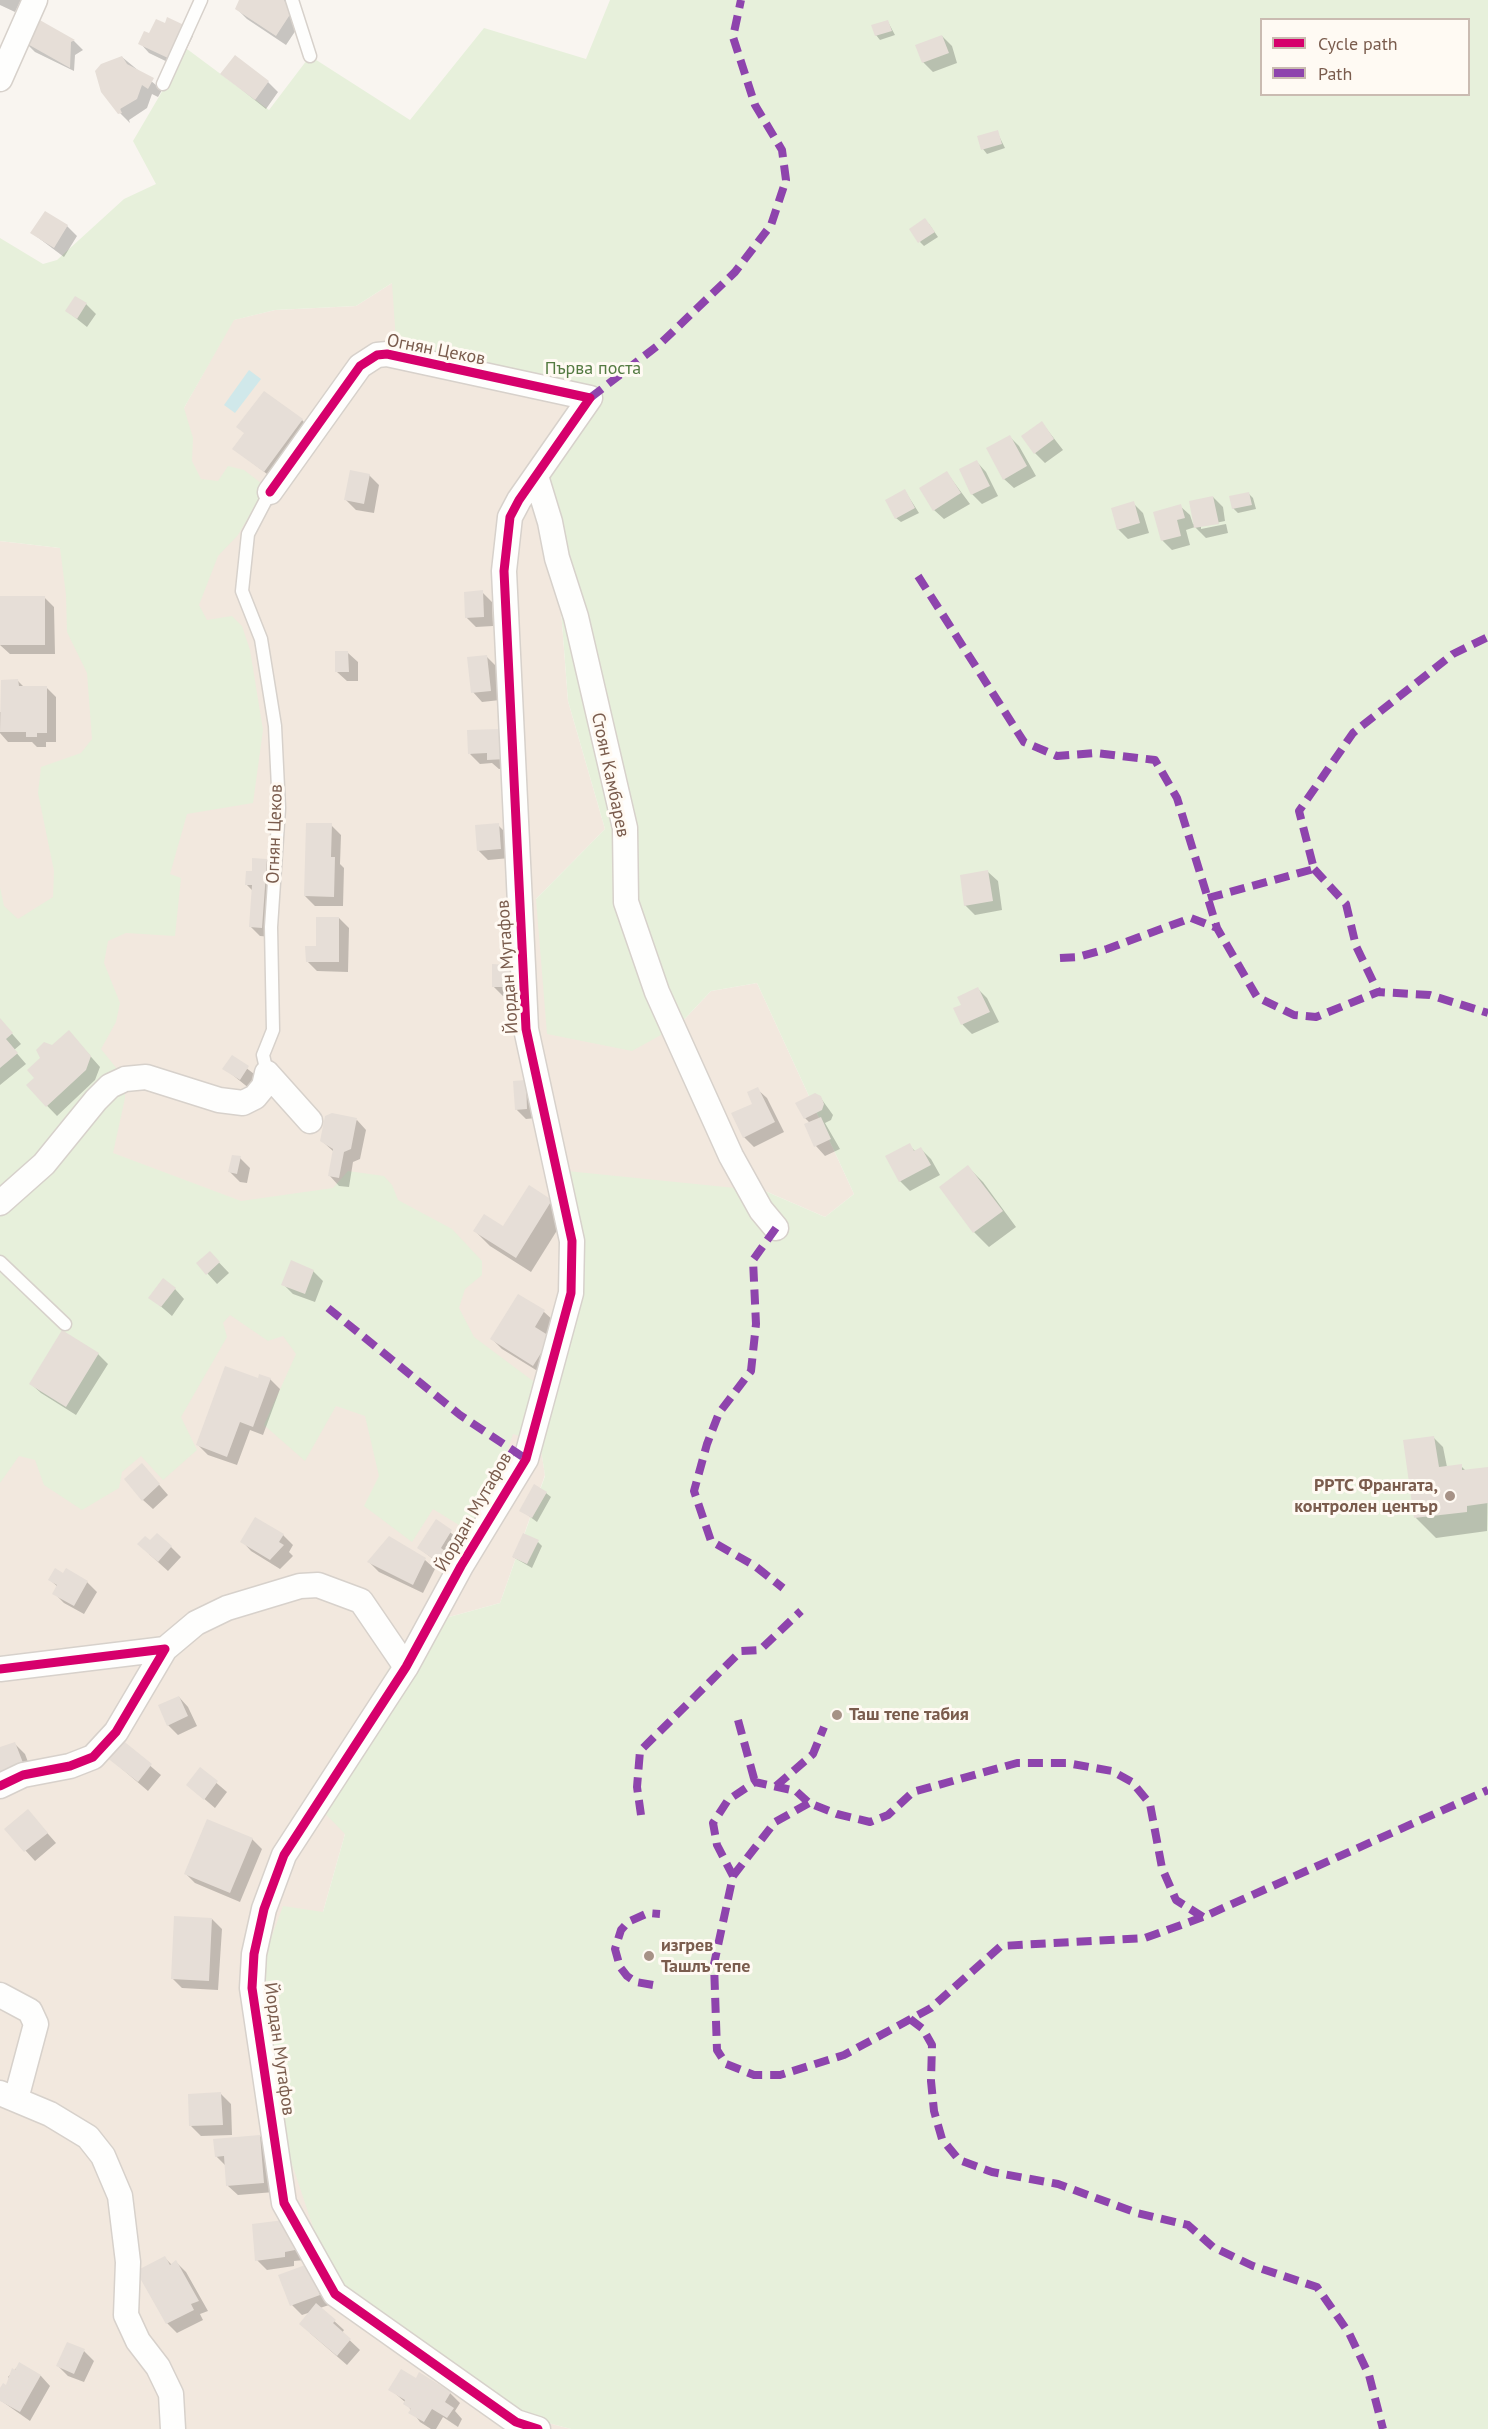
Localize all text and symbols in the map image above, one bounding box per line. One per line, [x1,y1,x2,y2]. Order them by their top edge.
legend [1260,18,1470,96]
text: Cycle path [1318,32,1398,55]
text: Path [1318,62,1352,85]
street label: Огнян Цеков [385,330,487,370]
park label: Първа поста [545,358,641,380]
street label: Стоян Камбарев [586,711,634,839]
street label: Огнян Цеков [262,784,288,884]
street label: Йордан Мутафов [493,899,523,1035]
street label: Йордан Мутафов [431,1448,517,1576]
place label: РРТС Франгата, контролен център [1294,1475,1438,1518]
marker: РРТС Франгата, контролен център [1443,1489,1457,1503]
place label: Таш тепе табия [849,1704,969,1726]
marker: Таш тепе табия [830,1708,844,1722]
place label: изгрев Ташлъ тепе [661,1935,750,1978]
marker: изгрев Ташлъ тепе [642,1949,656,1963]
street label: Йордан Мутафов [259,1981,299,2117]

